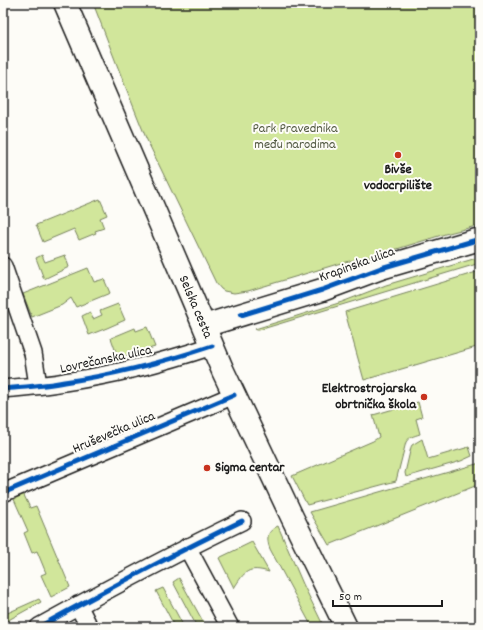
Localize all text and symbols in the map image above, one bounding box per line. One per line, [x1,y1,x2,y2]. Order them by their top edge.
park label: Park Pravednika među narodima [252,119,338,155]
marker: Bivše vodocrpilište [393,150,403,160]
place label: Bivše vodocrpilište [364,160,432,196]
street label: Krapinska ulica [316,242,398,288]
street label: Selska cesta [173,272,217,342]
street label: Lovrečanska ulica [58,340,154,379]
place label: Elektrostrojarska obrtnička škola [322,379,417,415]
marker: Elektrostrojarska obrtnička škola [419,392,429,402]
street label: Hruševečka ulica [70,406,159,459]
place label: Sigma centar [215,458,285,478]
marker: Sigma centar [202,463,212,473]
scale bar [333,582,442,608]
text: 50 m [339,589,362,606]

